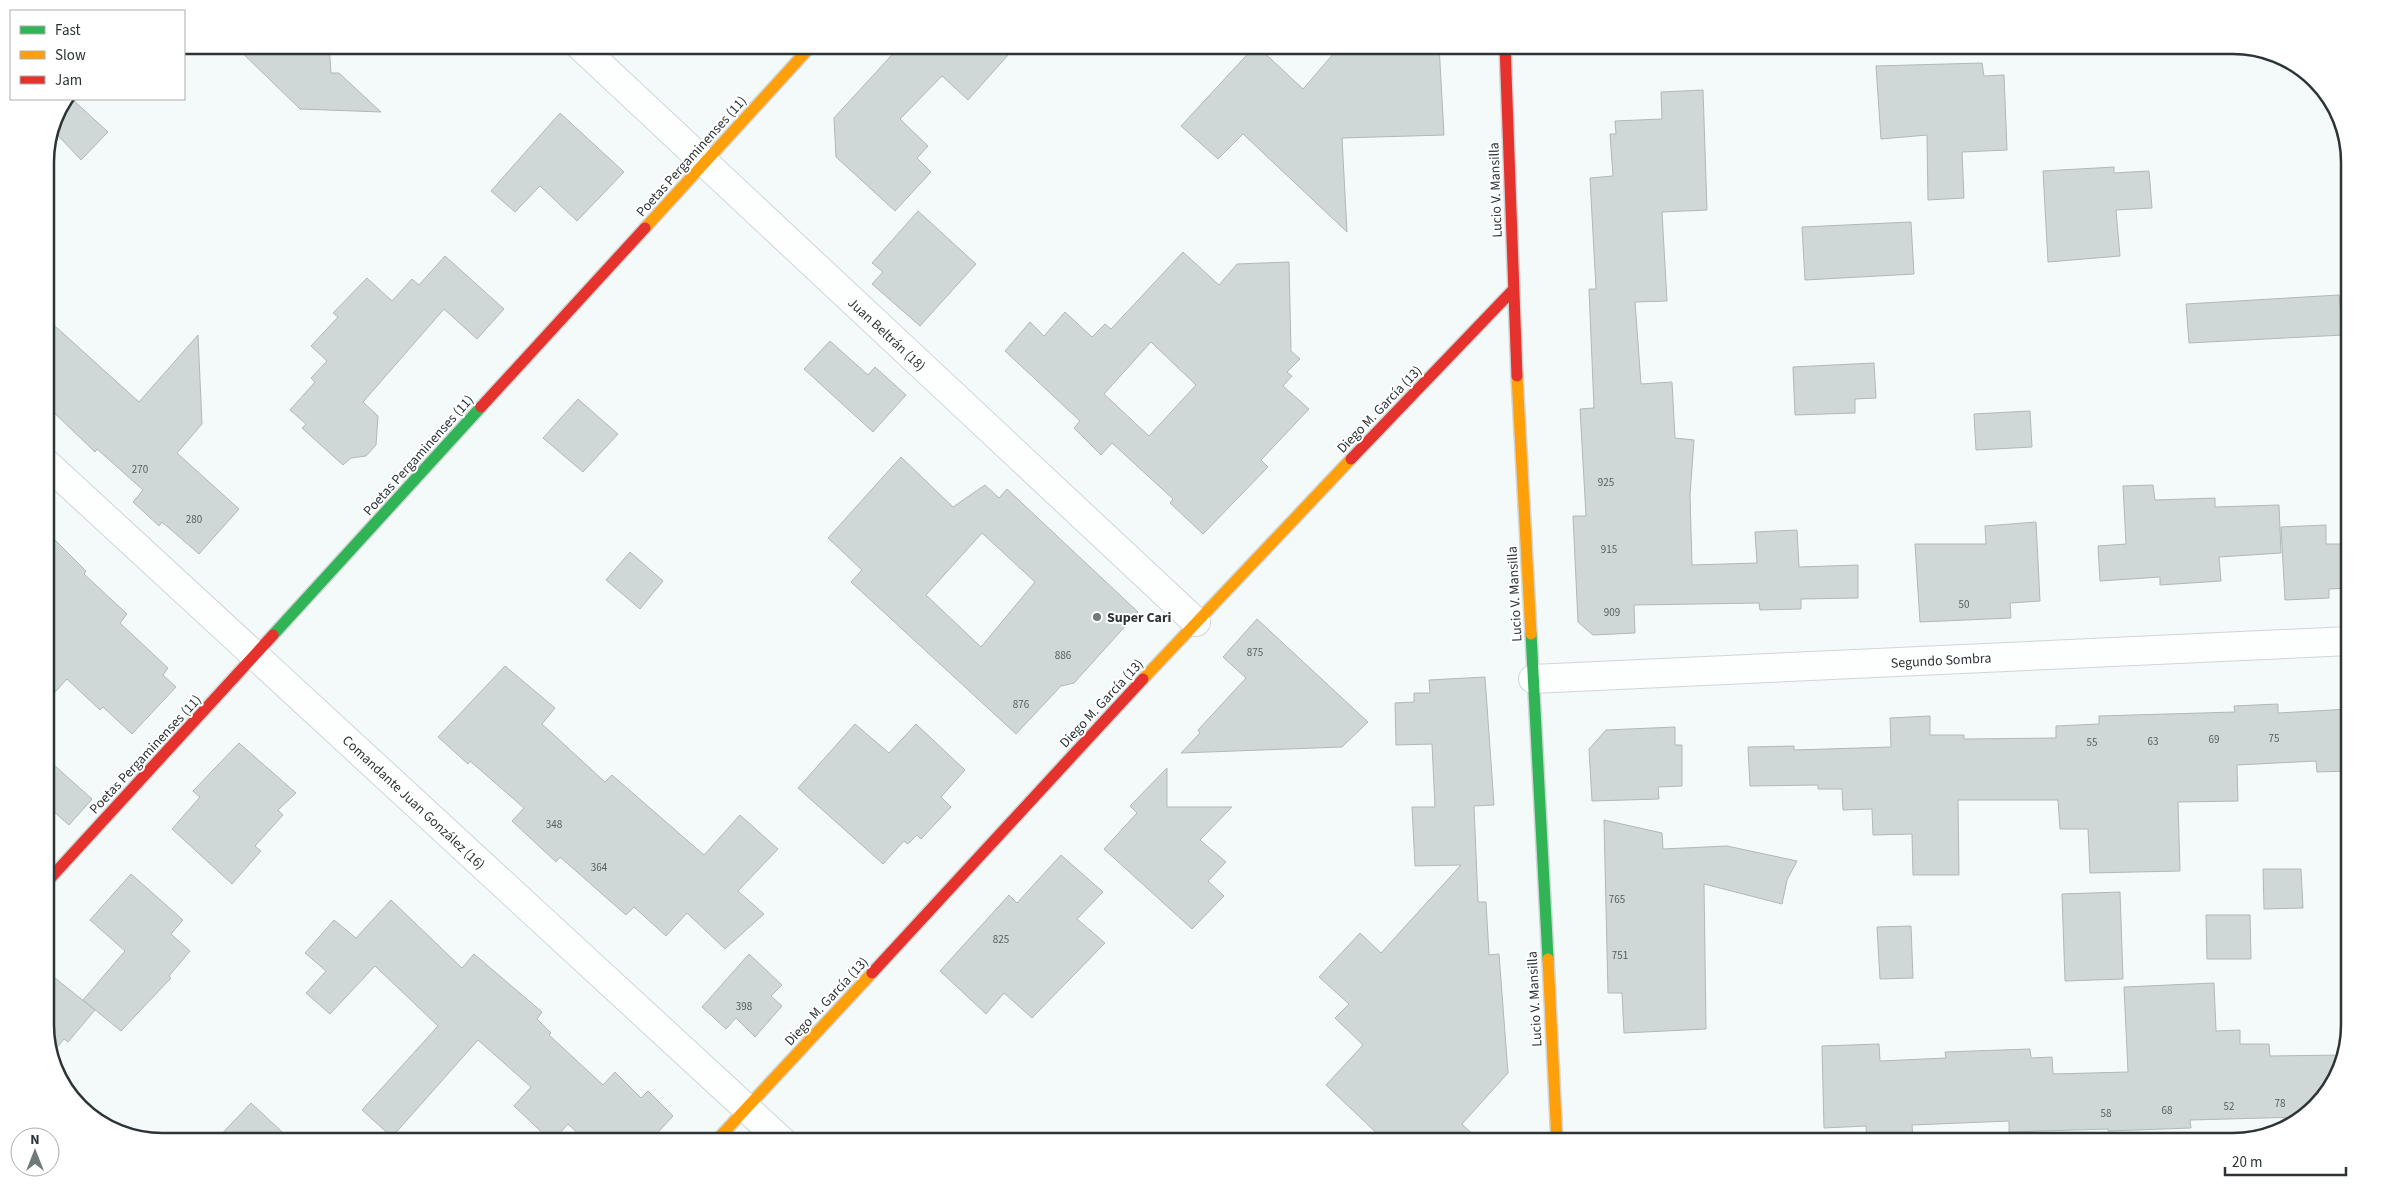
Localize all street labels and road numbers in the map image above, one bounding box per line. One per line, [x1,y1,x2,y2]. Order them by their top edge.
street label: Poetas Pergaminenses (11) [632,92,752,221]
street label: Lucio V. Mansilla [1484,142,1508,238]
street label: Juan Beltrán (18) [843,293,930,376]
street label: Diego M. García (13) [1333,361,1427,458]
street label: Poetas Pergaminenses (11) [359,391,479,520]
street label: Lucio V. Mansilla [1503,546,1527,642]
street label: Segundo Sombra [1890,648,1992,674]
street label: Diego M. García (13) [1055,655,1148,753]
street label: Poetas Pergaminenses (11) [85,691,206,819]
street label: Comandante Juan González (16) [337,731,489,874]
street label: Lucio V. Mansilla [1523,951,1547,1047]
street label: Diego M. García (13) [780,953,873,1051]

